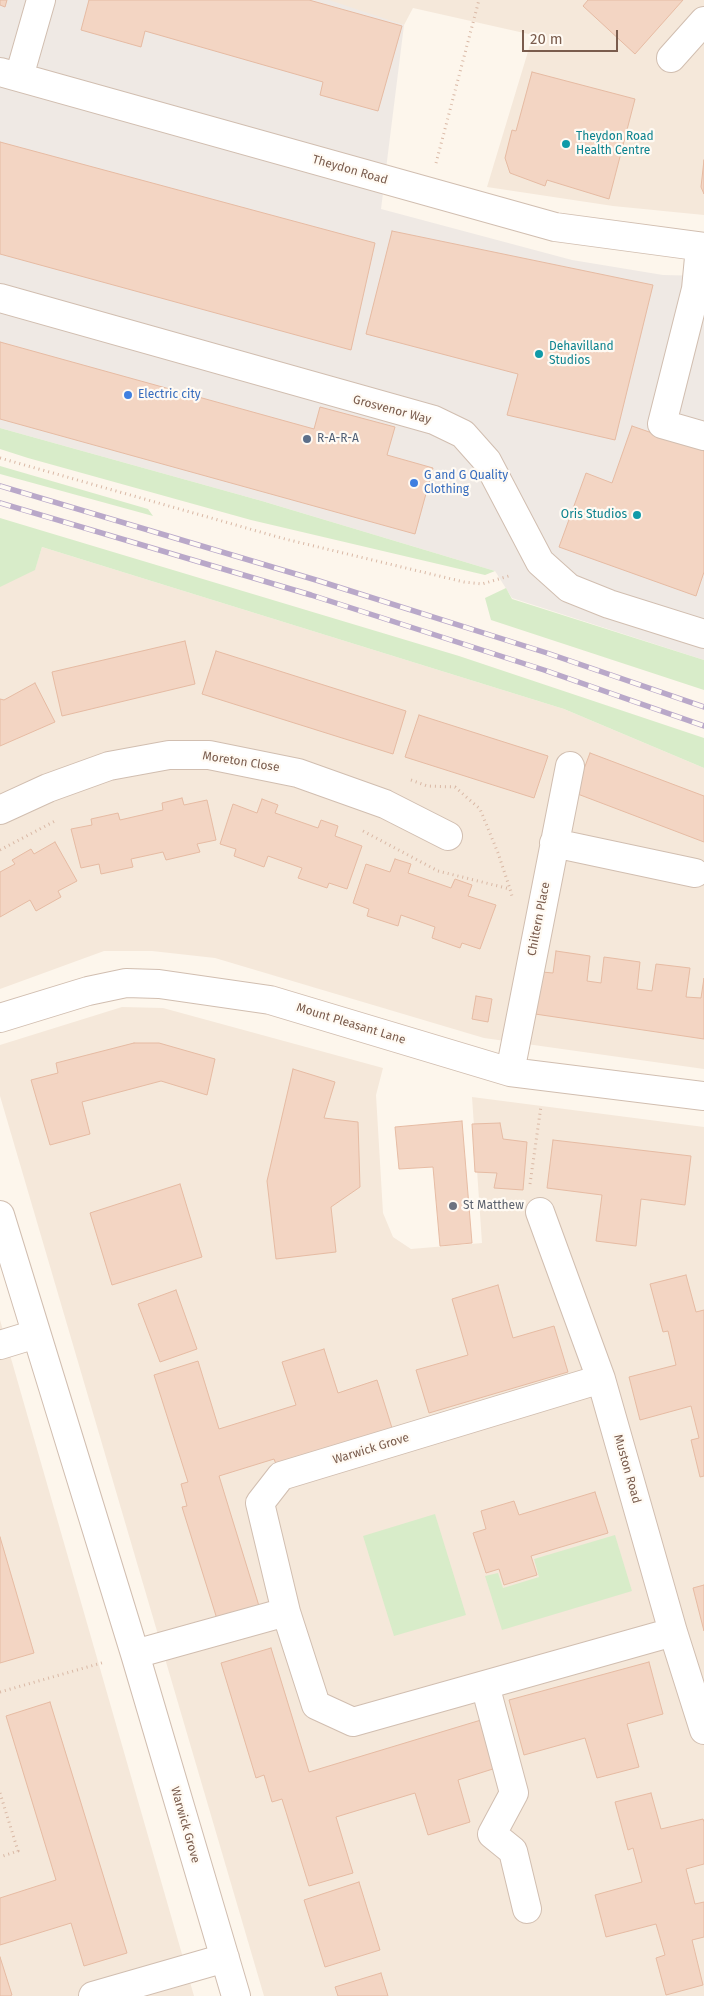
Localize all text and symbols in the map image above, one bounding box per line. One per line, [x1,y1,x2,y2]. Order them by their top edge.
scale bar [524,20,620,52]
text: 20 m [530,30,563,48]
place label: Theydon Road Health Centre [576,130,654,158]
marker: Theydon Road Health Centre [560,138,572,150]
street label: Theydon Road [311,152,389,188]
place label: Dehavilland Studios [549,340,614,368]
marker: Dehavilland Studios [533,348,545,360]
place label: Electric city [138,388,201,402]
marker: Electric city [122,389,134,401]
street label: Grosvenor Way [351,393,433,427]
place label: R-A-R-A [317,432,359,446]
marker: R-A-R-A [301,433,313,445]
place label: G and G Quality Clothing [424,469,508,497]
marker: G and G Quality Clothing [408,477,420,489]
place label: Oris Studios [561,508,627,522]
marker: Oris Studios [631,509,643,521]
street label: Moreton Close [201,749,281,775]
street label: Chiltern Place [525,881,553,957]
street label: Mount Pleasant Lane [295,1001,407,1047]
place label: St Matthew [463,1199,524,1213]
marker: St Matthew [447,1200,459,1212]
street label: Warwick Grove [331,1431,411,1467]
street label: Muston Road [610,1433,644,1505]
street label: Warwick Grove [167,1785,203,1865]

